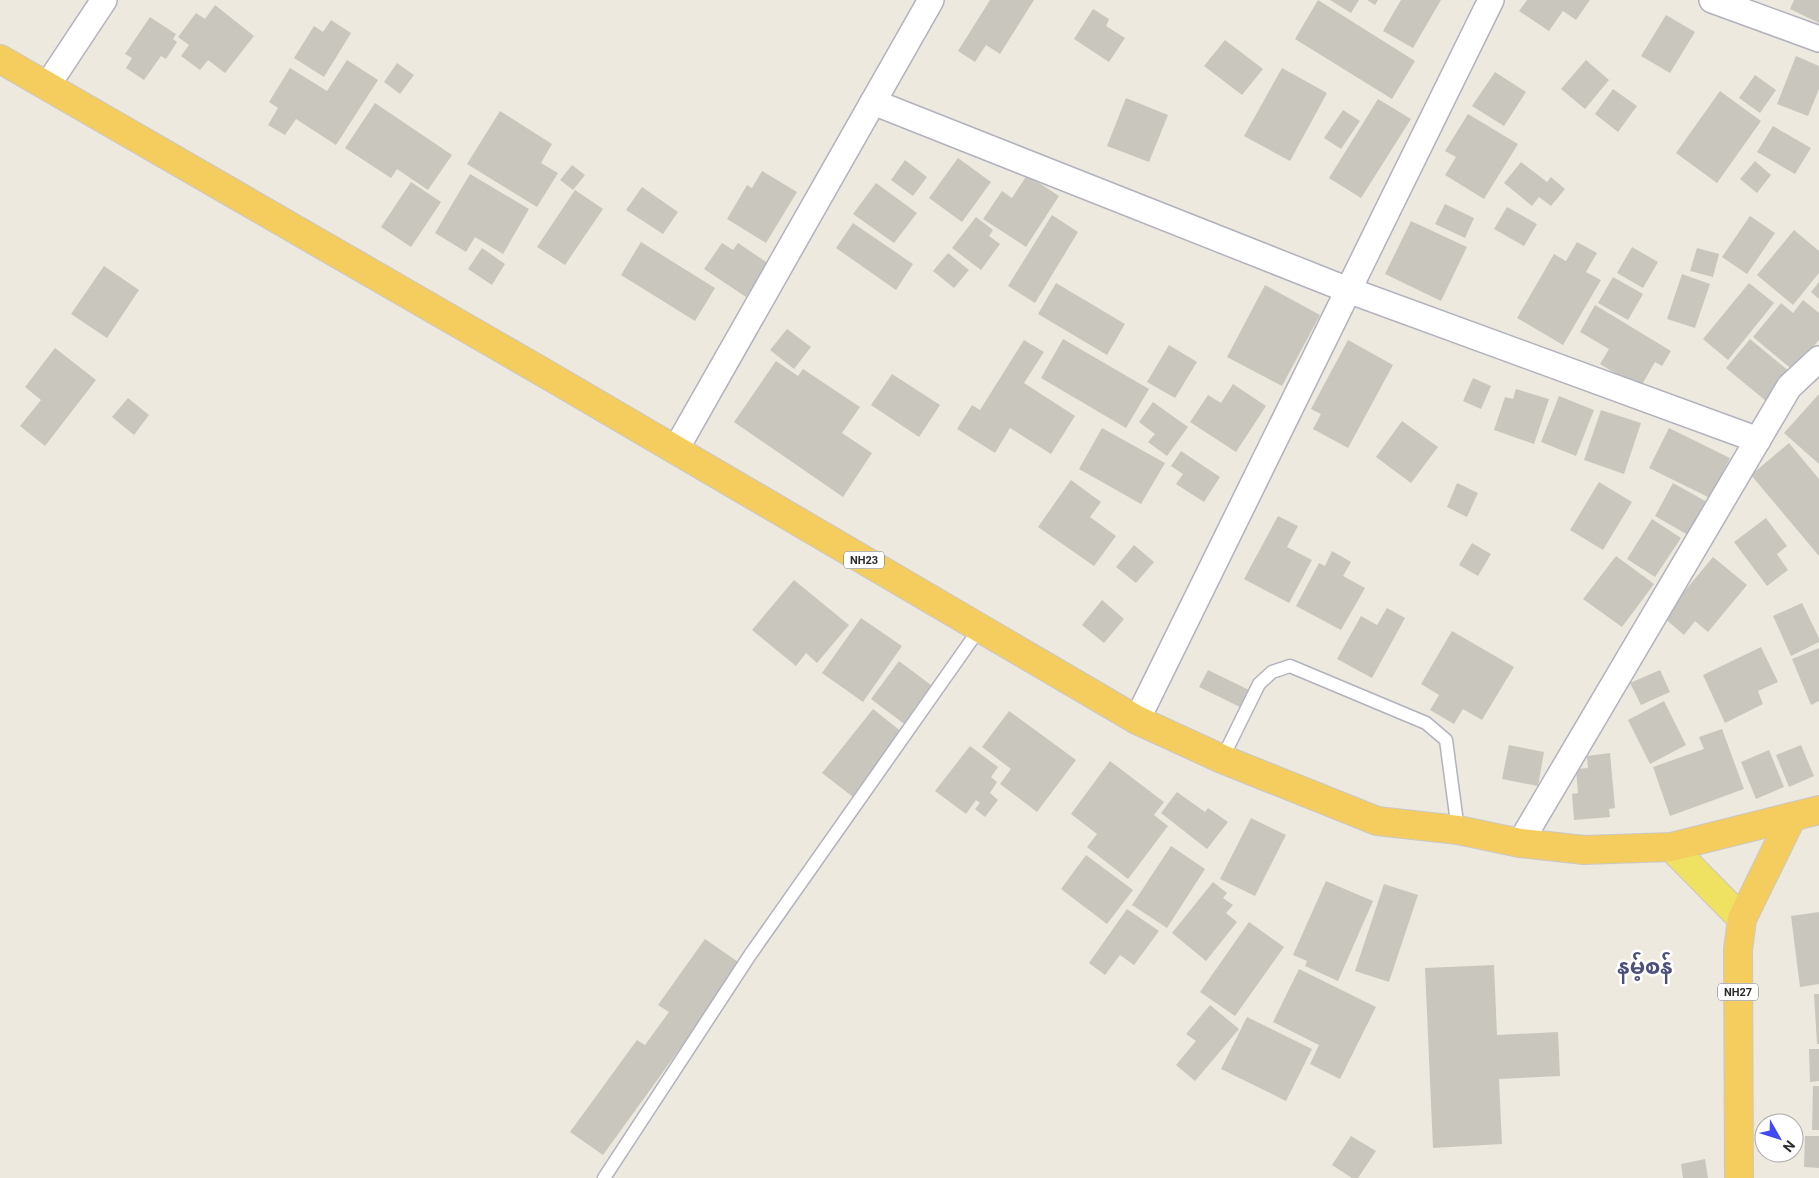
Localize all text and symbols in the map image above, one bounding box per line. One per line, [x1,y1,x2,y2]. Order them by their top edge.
road number: NH23 [844,552,884,568]
district label: နမ့်စန် [1617,951,1673,984]
road number: NH27 [1718,984,1758,1000]
north arrow [1754,1113,1804,1163]
text: N [1780,1137,1798,1155]

